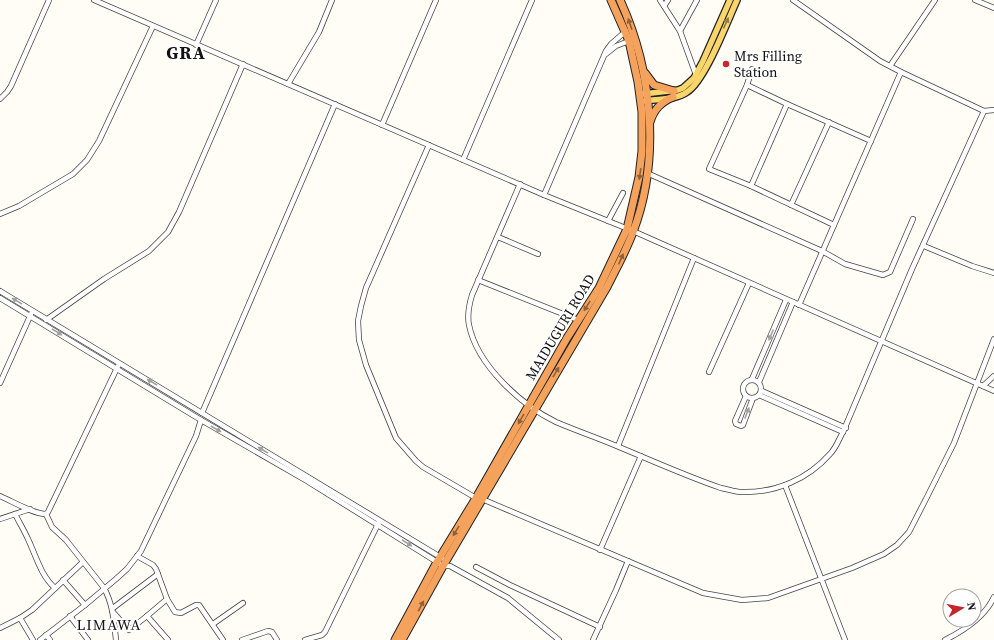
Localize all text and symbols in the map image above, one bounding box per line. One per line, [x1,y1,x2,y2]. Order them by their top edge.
one-way arrow [627,17,633,29]
one-way arrow [723,18,729,29]
district label: GRA [166,40,206,65]
place label: Mrs Filling Station [734,46,802,82]
marker: Mrs Filling Station [721,59,731,69]
one-way arrow [636,168,642,180]
one-way arrow [618,254,624,265]
street label: MAIDUGURI ROAD [520,270,600,384]
one-way arrow [11,297,23,304]
one-way arrow [583,301,591,312]
one-way arrow [51,329,63,336]
one-way arrow [767,330,773,342]
one-way arrow [553,366,560,378]
one-way arrow [146,379,158,386]
one-way arrow [745,406,751,418]
one-way arrow [518,413,525,425]
one-way arrow [210,426,222,433]
one-way arrow [257,446,269,453]
one-way arrow [452,525,459,537]
one-way arrow [402,539,412,547]
north arrow [942,588,982,628]
one-way arrow [418,600,424,612]
text: N [963,601,979,612]
district label: LIMAWA [77,614,141,635]

